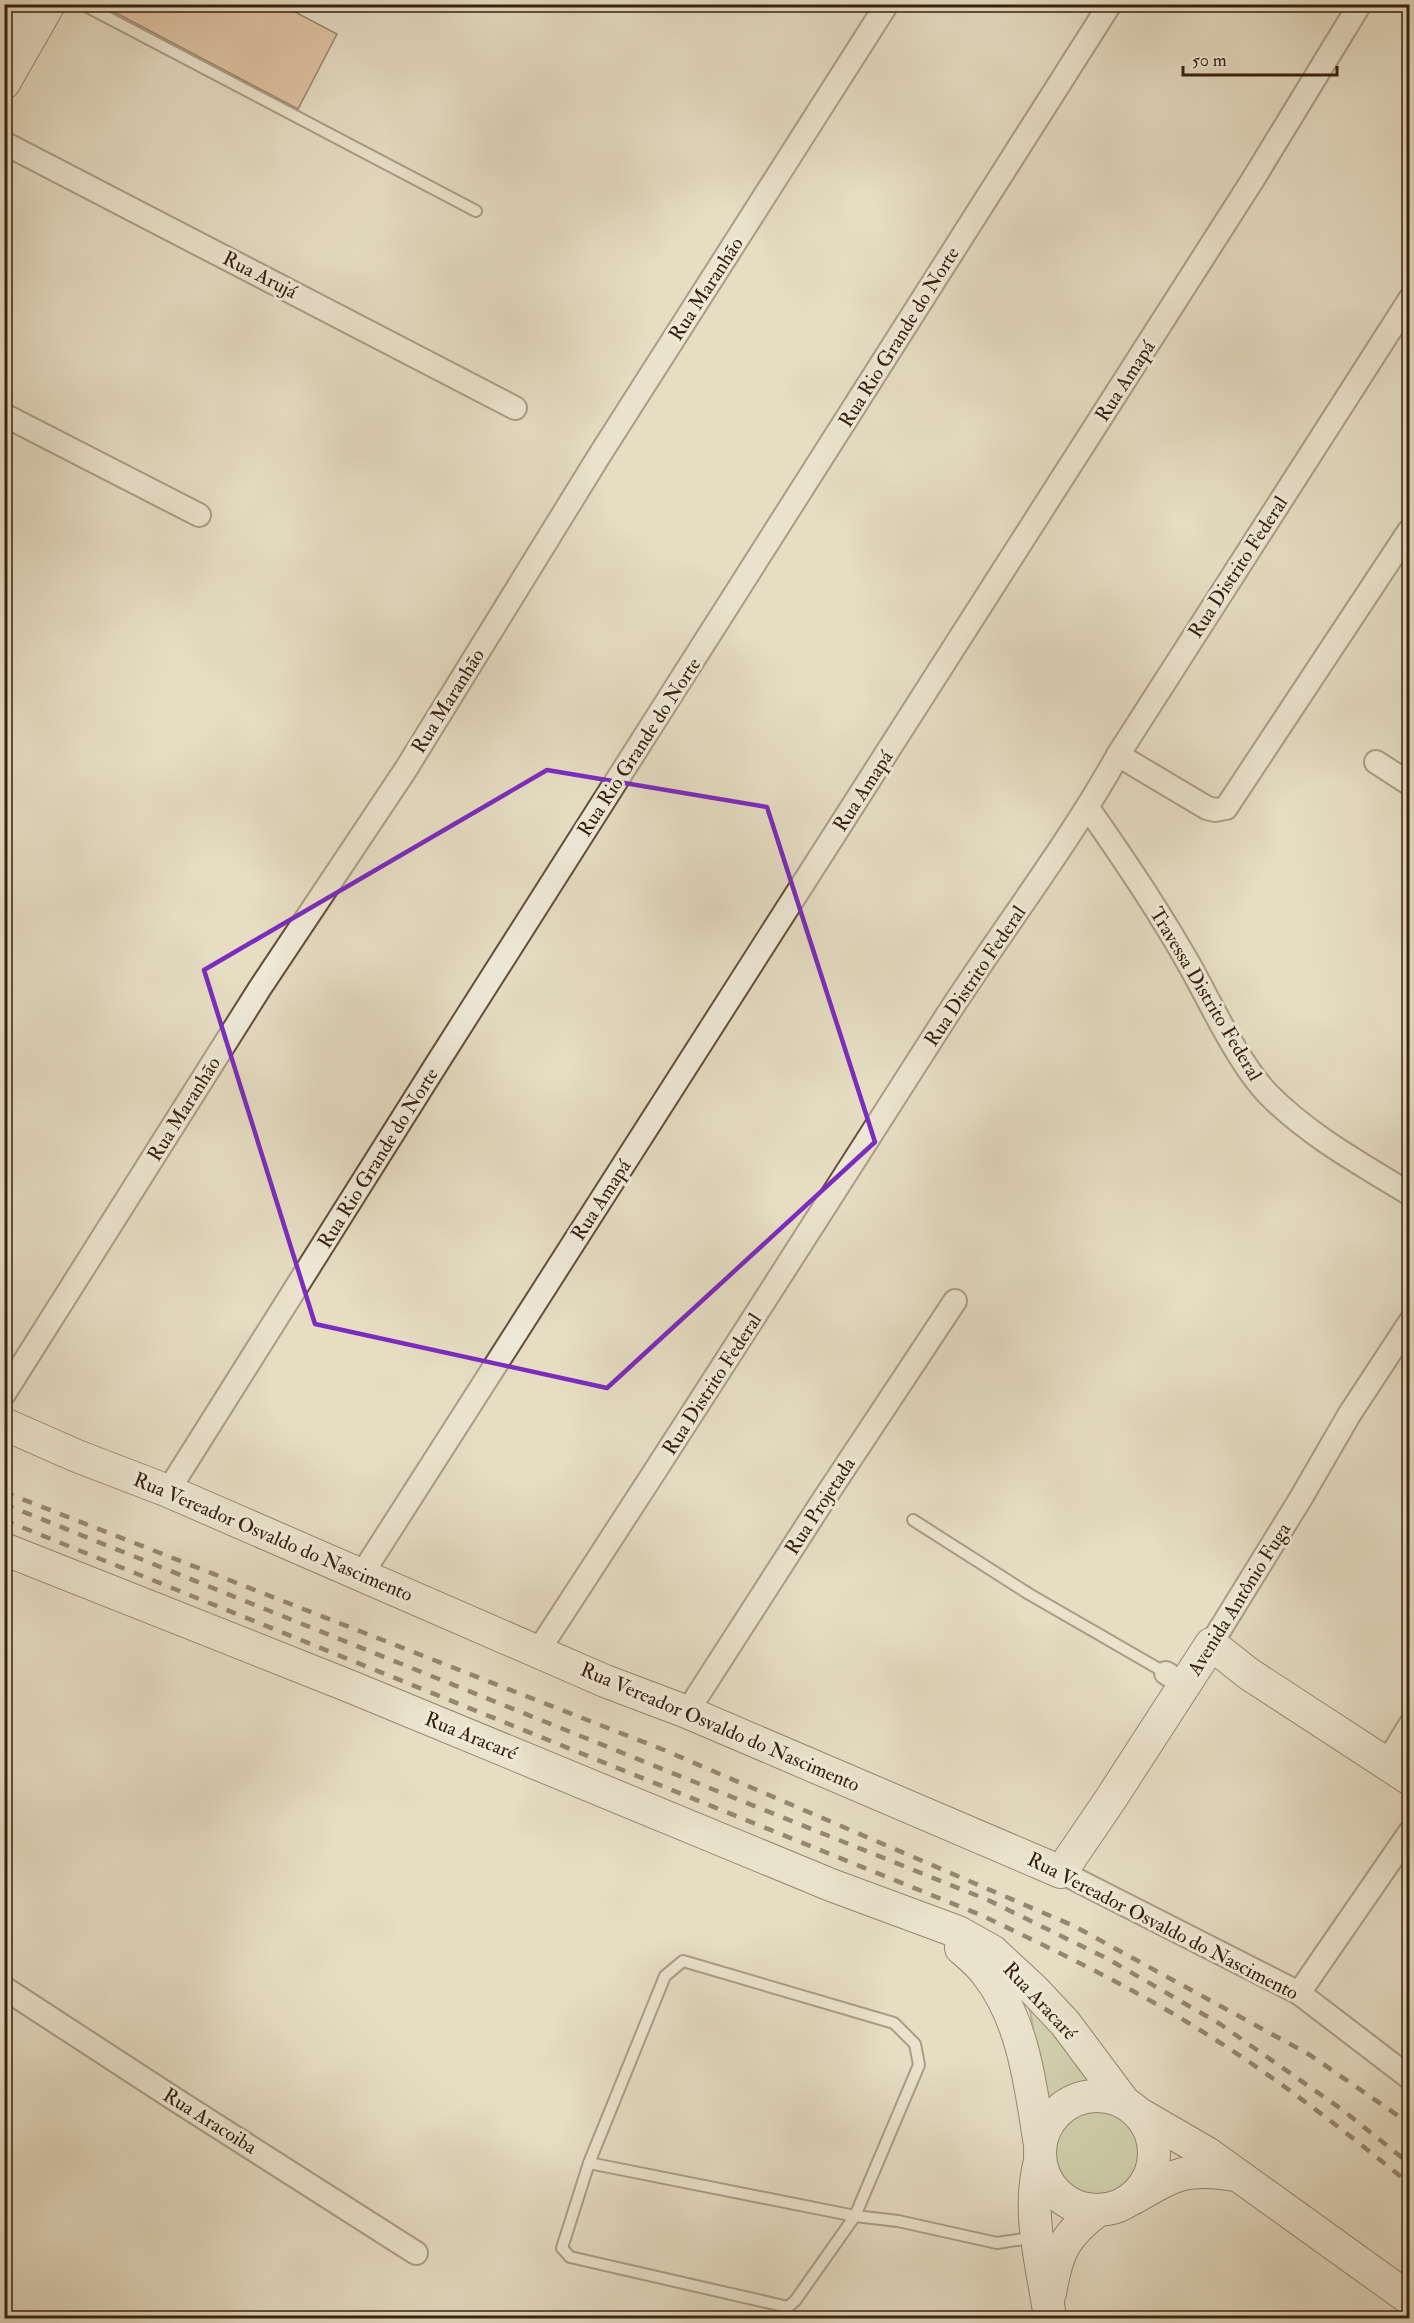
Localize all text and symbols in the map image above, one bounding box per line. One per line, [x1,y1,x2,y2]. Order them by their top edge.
scale bar [1183,39,1338,77]
text: 50 m [1192,49,1227,72]
street label: Rua Maranhão [663,232,749,346]
street label: Rua Rio Grande do Norte [833,242,965,432]
street label: Rua Arujá [219,246,302,305]
street label: Rua Amapá [1090,335,1162,427]
street label: Rua Distrito Federal [1183,491,1293,643]
street label: Rua Maranhão [406,644,490,758]
street label: Rua Rio Grande do Norte [572,653,706,841]
street label: Rua Amapá [828,745,900,837]
street label: Rua Distrito Federal [919,901,1031,1051]
street label: Travessa Distrito Federal [1144,903,1268,1085]
street label: Rua Maranhão [142,1052,226,1166]
street label: Rua Rio Grande do Norte [312,1063,444,1253]
street label: Rua Amapá [566,1154,638,1246]
street label: Rua Distrito Federal [657,1308,767,1460]
street label: Rua Projetada [779,1452,861,1559]
street label: Rua Vereador Osvaldo do Nascimento [130,1467,416,1607]
street label: Avenida Antônio Fuga [1181,1517,1297,1681]
street label: Rua Vereador Osvaldo do Nascimento [577,1657,863,1797]
street label: Rua Aracaré [421,1706,521,1766]
street label: Rua Vereador Osvaldo do Nascimento [1023,1847,1303,2005]
street label: Rua Aracaré [998,1957,1083,2046]
street label: Rua Aracoiba [158,2082,262,2160]

